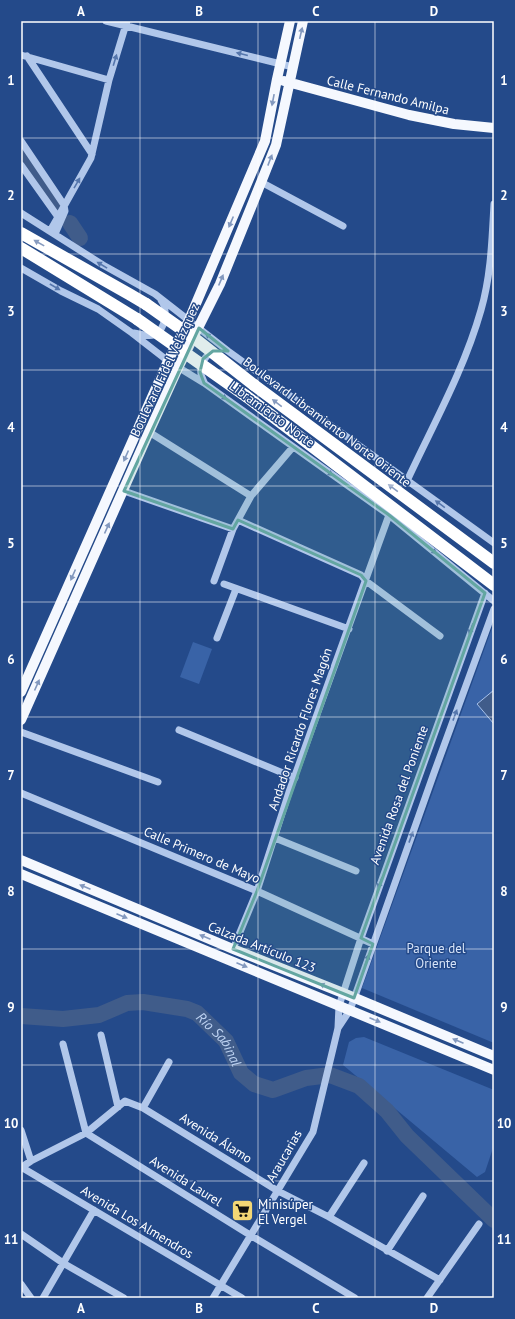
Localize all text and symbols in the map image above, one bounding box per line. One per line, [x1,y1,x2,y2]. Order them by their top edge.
text: A [77,3,85,20]
text: B [195,3,203,20]
text: C [312,3,320,20]
text: D [430,3,438,20]
one-way arrow [298,27,304,40]
one-way arrow [236,51,248,57]
one-way arrow [112,54,118,66]
text: 1 [7,72,15,89]
street label: Calle Fernando Amilpa [325,72,451,118]
text: 1 [500,72,508,89]
one-way arrow [269,94,275,106]
one-way arrow [268,153,274,165]
one-way arrow [73,177,80,189]
text: 2 [7,187,15,204]
text: 2 [500,187,508,204]
one-way arrow [227,217,233,229]
one-way arrow [33,240,45,247]
one-way arrow [96,261,108,268]
one-way arrow [218,274,225,286]
one-way arrow [49,284,61,291]
street label: Boulevard Fidel Velázquez [127,300,203,439]
text: 3 [7,303,15,320]
text: 3 [500,303,508,320]
one-way arrow [204,333,215,341]
street label: Boulevard Libramiento Norte Oriente [240,353,414,491]
street label: Libramiento Norte [226,377,318,451]
one-way arrow [217,392,227,400]
one-way arrow [272,399,283,407]
text: 4 [7,419,15,436]
text: 4 [500,419,508,436]
one-way arrow [123,450,129,461]
one-way arrow [322,468,333,476]
one-way arrow [388,484,398,492]
one-way arrow [434,500,445,508]
one-way arrow [104,522,110,533]
text: 5 [7,535,15,552]
text: 5 [500,535,508,552]
one-way arrow [426,545,437,554]
one-way arrow [70,569,76,580]
one-way arrow [468,624,474,636]
street label: Andador Ricardo Flores Magón [264,646,336,812]
text: 6 [7,651,15,668]
text: 6 [500,651,508,668]
one-way arrow [34,679,40,690]
one-way arrow [452,709,458,721]
street label: Avenida Rosa del Poniente [366,723,432,867]
text: 7 [7,767,15,784]
text: 7 [500,767,508,784]
street label: Calle Primero de Mayo [141,823,263,887]
one-way arrow [408,831,414,843]
one-way arrow [377,878,383,890]
text: 8 [7,883,15,900]
one-way arrow [78,883,90,889]
text: 8 [500,883,508,900]
one-way arrow [116,913,128,919]
street label: Calzada Artículo 123 [206,918,318,976]
one-way arrow [198,934,210,940]
park label: Parque del Oriente [406,940,466,972]
one-way arrow [365,953,371,965]
one-way arrow [236,963,248,969]
one-way arrow [320,983,331,989]
text: 9 [7,999,15,1016]
text: 9 [500,999,508,1016]
water label: Río Sabinal [192,1008,246,1069]
one-way arrow [369,1018,381,1024]
one-way arrow [452,1038,464,1045]
street label: Avenida Álamo [177,1109,255,1167]
text: 10 [4,1115,18,1132]
text: 10 [497,1115,511,1132]
street label: Araucarias [262,1127,306,1185]
street label: Avenida Laurel [147,1152,225,1210]
street label: Avenida Los Almendros [78,1182,196,1262]
place label: Minisúper El Vergel [258,1196,313,1228]
supermarket icon: Minisúper El Vergel [230,1198,256,1224]
text: 11 [4,1231,18,1248]
text: 11 [497,1231,511,1248]
text: A [77,1300,85,1317]
text: B [195,1300,203,1317]
text: C [312,1300,320,1317]
text: D [430,1300,438,1317]

